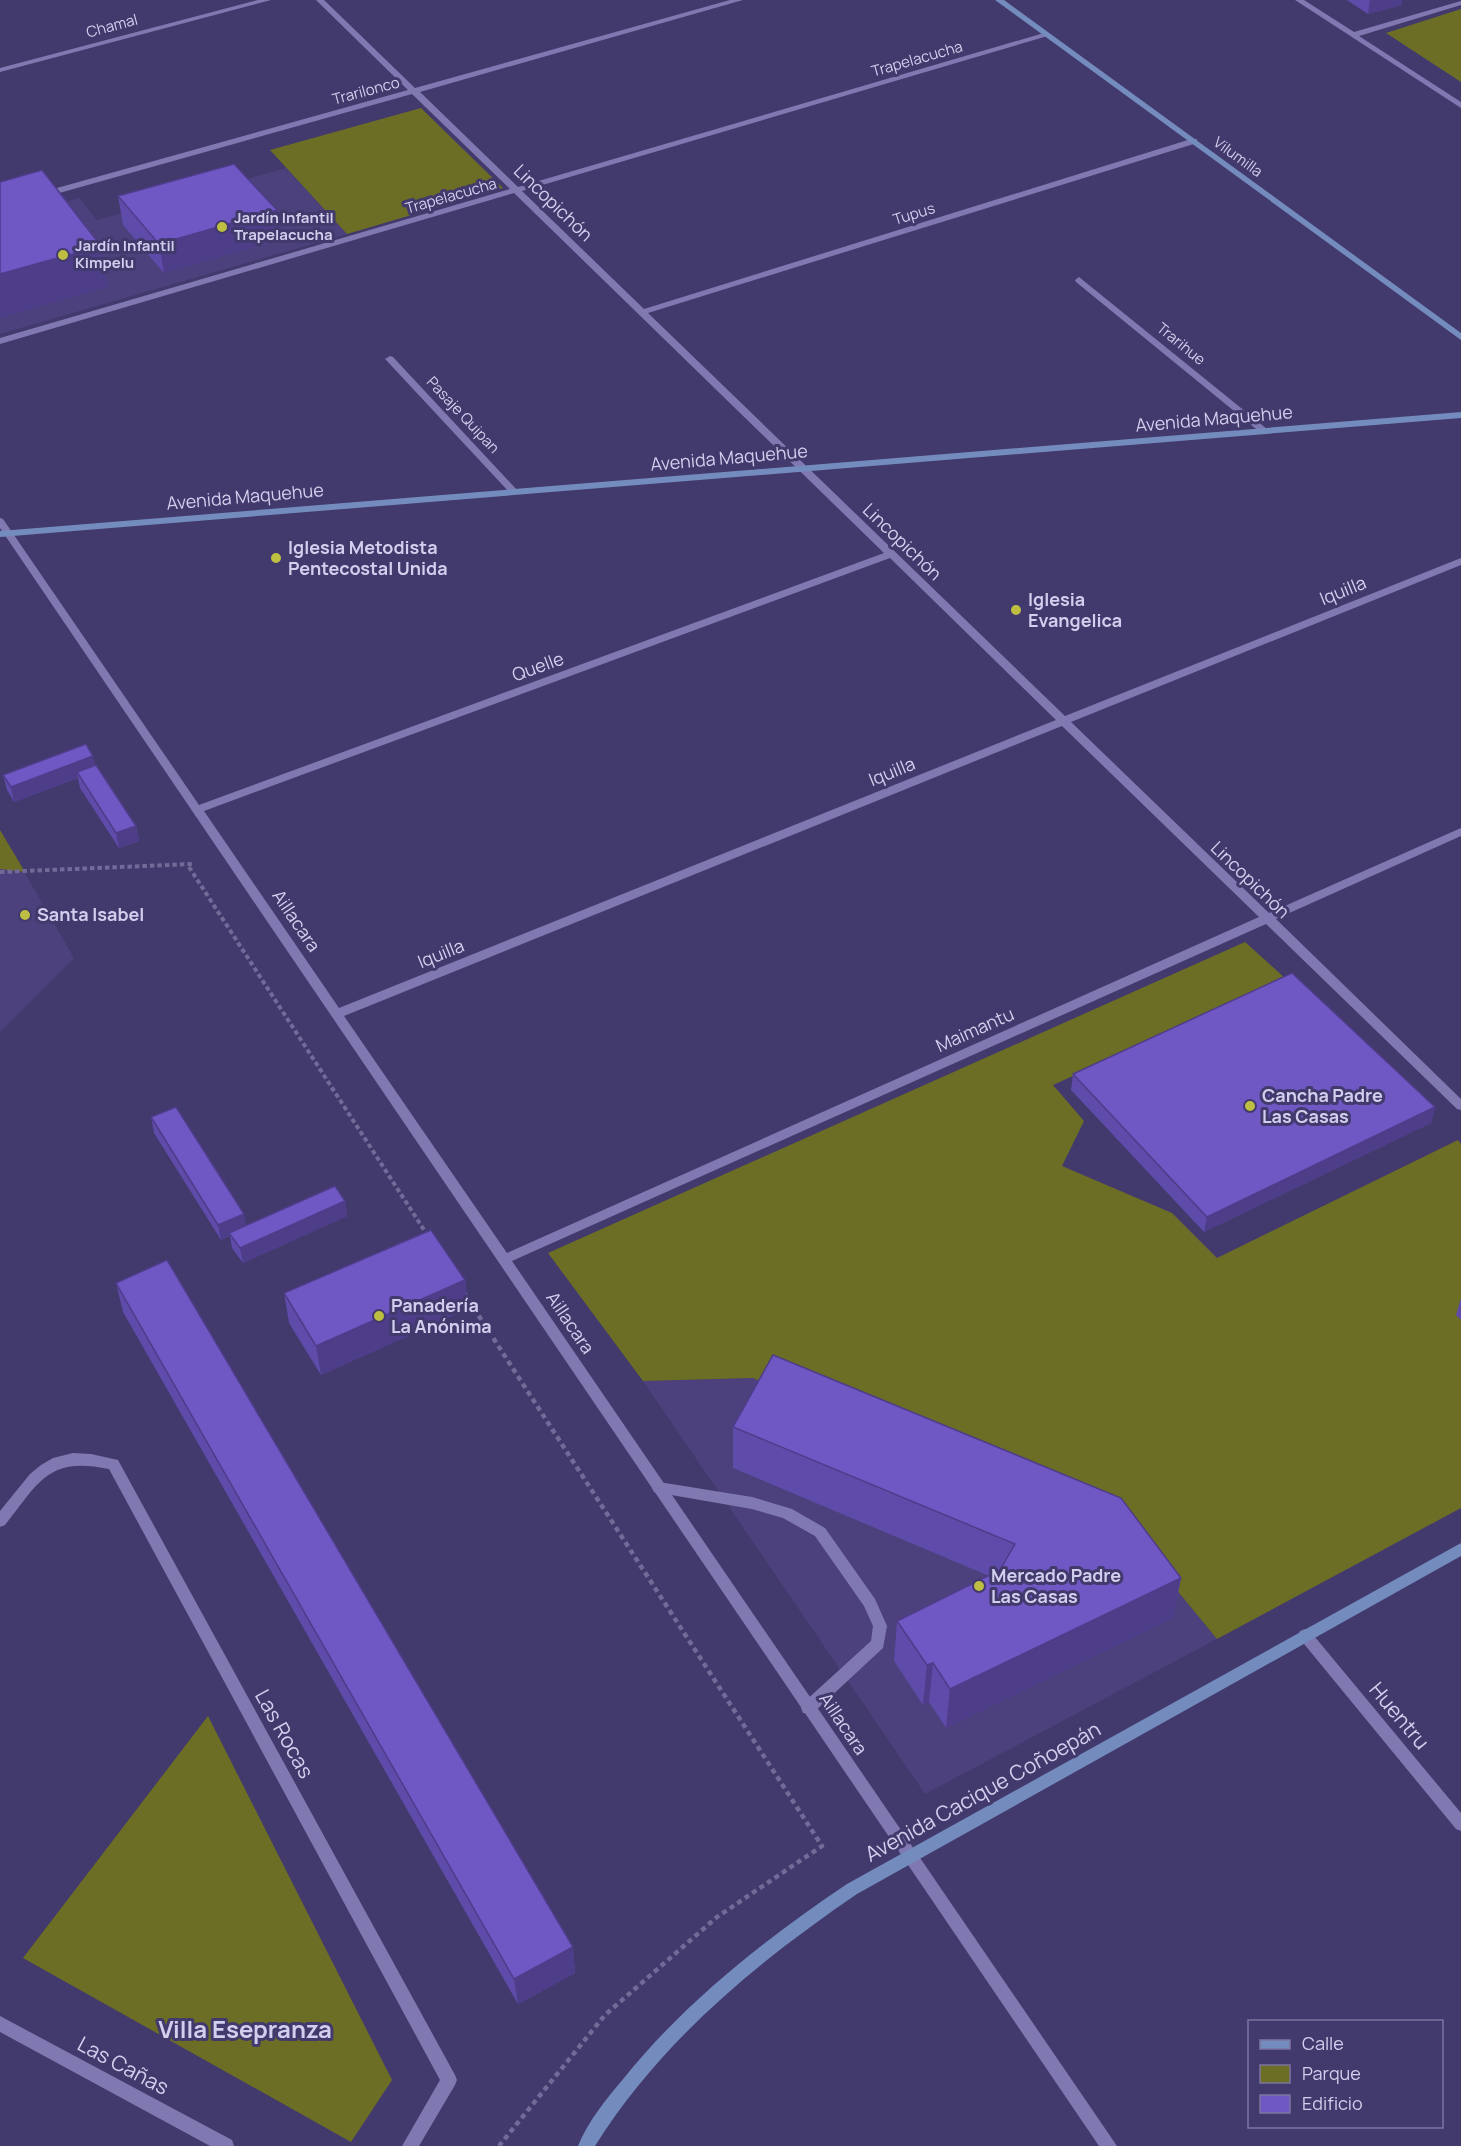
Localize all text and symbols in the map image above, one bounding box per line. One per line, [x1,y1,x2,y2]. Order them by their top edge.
street label: Chamal [84,9,140,42]
street label: Trapelacucha [869,35,965,82]
street label: Trarilonco [330,71,402,110]
street label: Vilumilla [1209,132,1267,182]
street label: Lincopichón [509,158,598,246]
street label: Trapelacucha [403,172,499,219]
street label: Tupus [890,197,937,230]
place label: Jardín Infantil Trapelacucha [234,207,334,245]
marker: Jardín Infantil Trapelacucha [215,220,229,234]
place label: Jardín Infantil Kimpelu [75,235,175,273]
marker: Jardín Infantil Kimpelu [56,248,70,262]
street label: Trarihue [1153,317,1210,370]
street label: Pasaje Quipan [422,372,505,458]
street label: Avenida Maquehue [1134,399,1294,437]
street label: Avenida Maquehue [649,438,809,476]
street label: Avenida Maquehue [165,477,325,515]
street label: Lincopichón [858,497,947,585]
place label: Iglesia Metodista Pentecostal Unida [288,535,448,580]
marker: Iglesia Metodista Pentecostal Unida [269,551,283,565]
street label: Iquilla [1316,570,1369,610]
place label: Iglesia Evangelica [1028,587,1122,632]
marker: Iglesia Evangelica [1009,603,1023,617]
street label: Quelle [509,646,567,686]
street label: Iquilla [865,751,918,791]
street label: Lincopichón [1206,835,1295,923]
street label: Aillacara [267,885,326,956]
place label: Santa Isabel [37,902,144,926]
marker: Santa Isabel [18,908,32,922]
street label: Iquilla [414,933,467,973]
street label: Maimantu [932,1001,1017,1057]
place label: Cancha Padre Las Casas [1262,1083,1383,1128]
marker: Cancha Padre Las Casas [1243,1099,1257,1113]
street label: Aillacara [541,1287,600,1358]
place label: Panadería La Anónima [391,1293,492,1338]
marker: Panadería La Anónima [372,1309,386,1323]
place label: Mercado Padre Las Casas [991,1563,1121,1608]
marker: Mercado Padre Las Casas [972,1579,986,1593]
street label: Huentru [1363,1676,1436,1755]
street label: Las Rocas [249,1684,321,1783]
street label: Aillacara [814,1688,873,1759]
street label: Avenida Cacique Coñoepán [860,1715,1105,1868]
district label: Villa Esepranza [158,2012,332,2045]
legend [1248,2020,1443,2128]
street label: Las Cañas [73,2029,174,2101]
text: Calle [1302,2031,1344,2055]
text: Parque [1302,2061,1361,2085]
text: Edificio [1302,2091,1363,2115]

